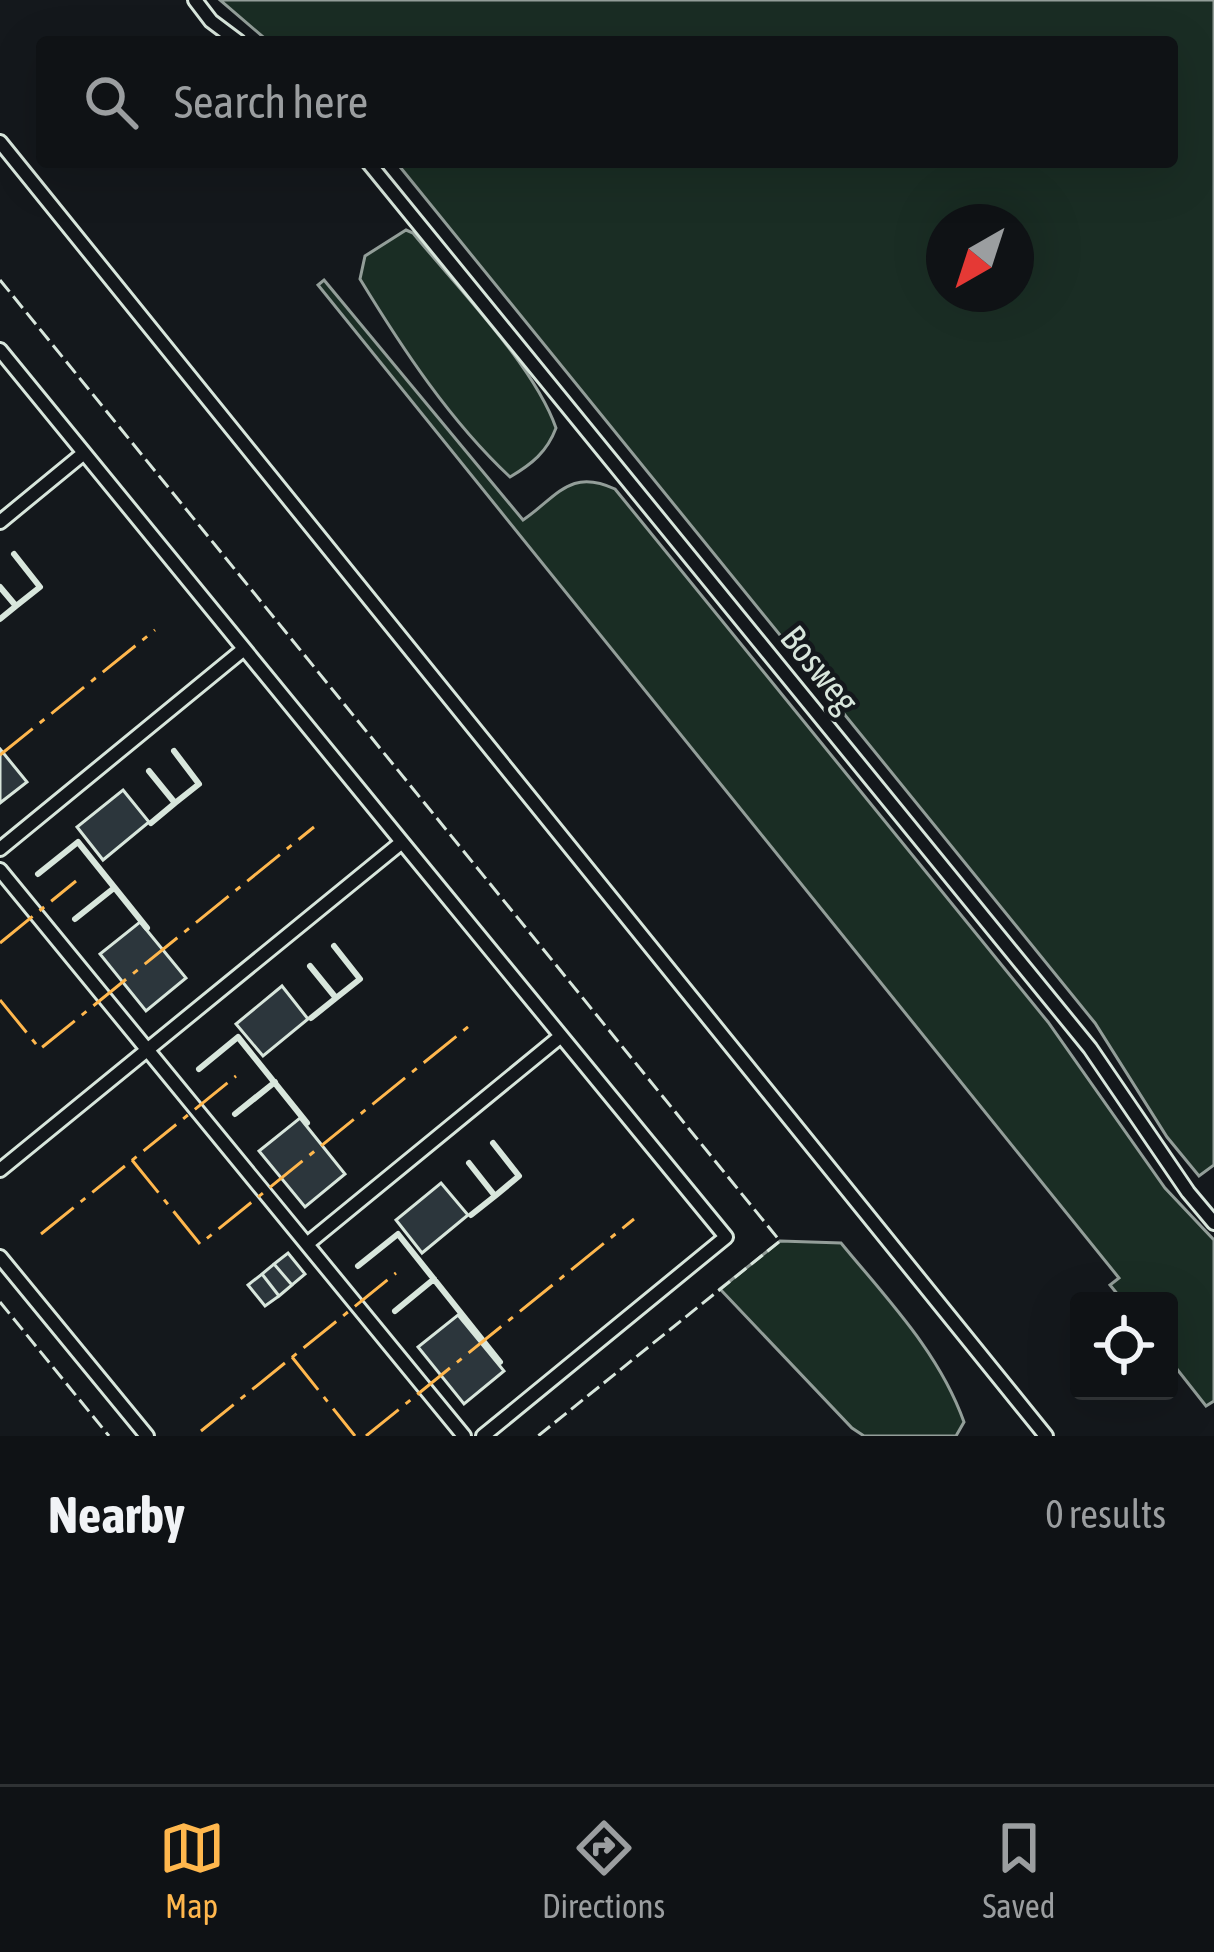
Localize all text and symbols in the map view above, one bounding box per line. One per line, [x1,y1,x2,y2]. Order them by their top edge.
search box [36,36,1178,168]
icon: search [78,69,144,135]
text: Search here [174,76,368,128]
north arrow [926,204,1034,312]
street label: Bosweg [772,617,868,721]
map controls [1070,1292,1178,1400]
button: locate [1070,1292,1178,1400]
text: Nearby [48,1485,185,1544]
text: 0 results [1045,1492,1166,1536]
tab: Map [159,1815,225,1925]
tab: Directions [542,1815,665,1925]
tab: Saved [982,1815,1055,1925]

